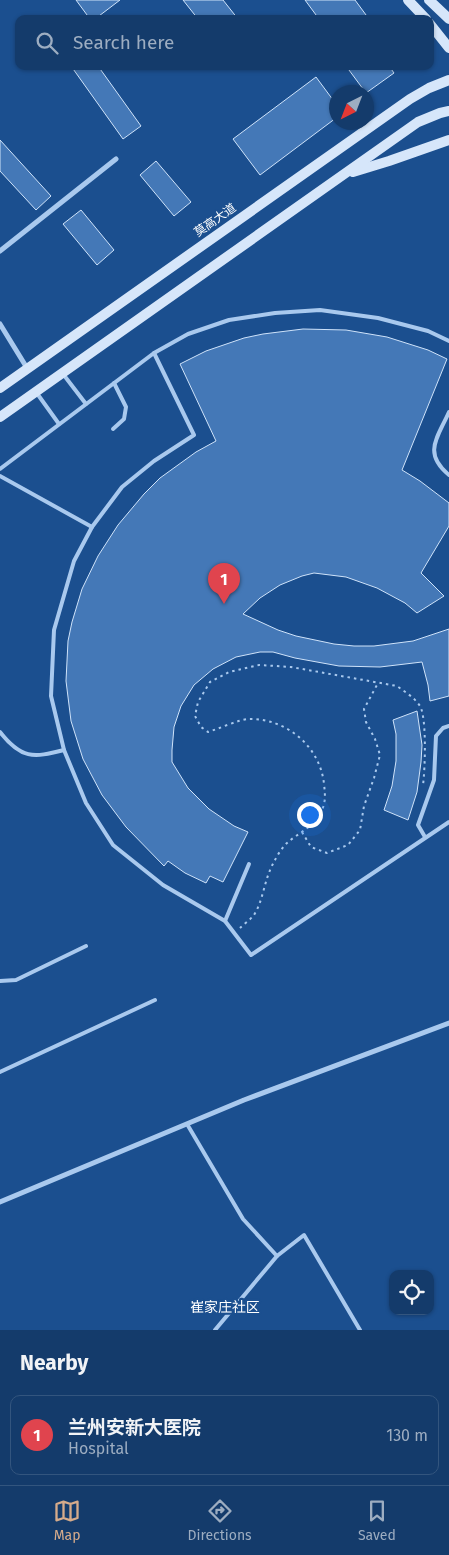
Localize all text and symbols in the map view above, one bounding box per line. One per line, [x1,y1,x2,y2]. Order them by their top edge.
search box [15,15,434,70]
icon: search [33,29,61,57]
text: Search here [73,31,174,54]
north arrow [329,85,374,130]
street label: 莫高大道 [191,200,239,240]
pin: 1 [208,563,240,604]
your location [297,802,323,828]
map controls [389,1270,434,1315]
button: locate [389,1270,434,1315]
district label: 崔家庄社区 [190,1299,260,1316]
text: Nearby [20,1350,88,1376]
text: 兰州安新大医院 [68,1416,201,1439]
text: 1 [33,1426,41,1445]
text: 130 m [386,1426,428,1445]
text: Hospital [68,1439,129,1458]
tab: Map [53,1497,81,1544]
tab: Directions [187,1497,252,1544]
tab: Saved [358,1497,396,1544]

